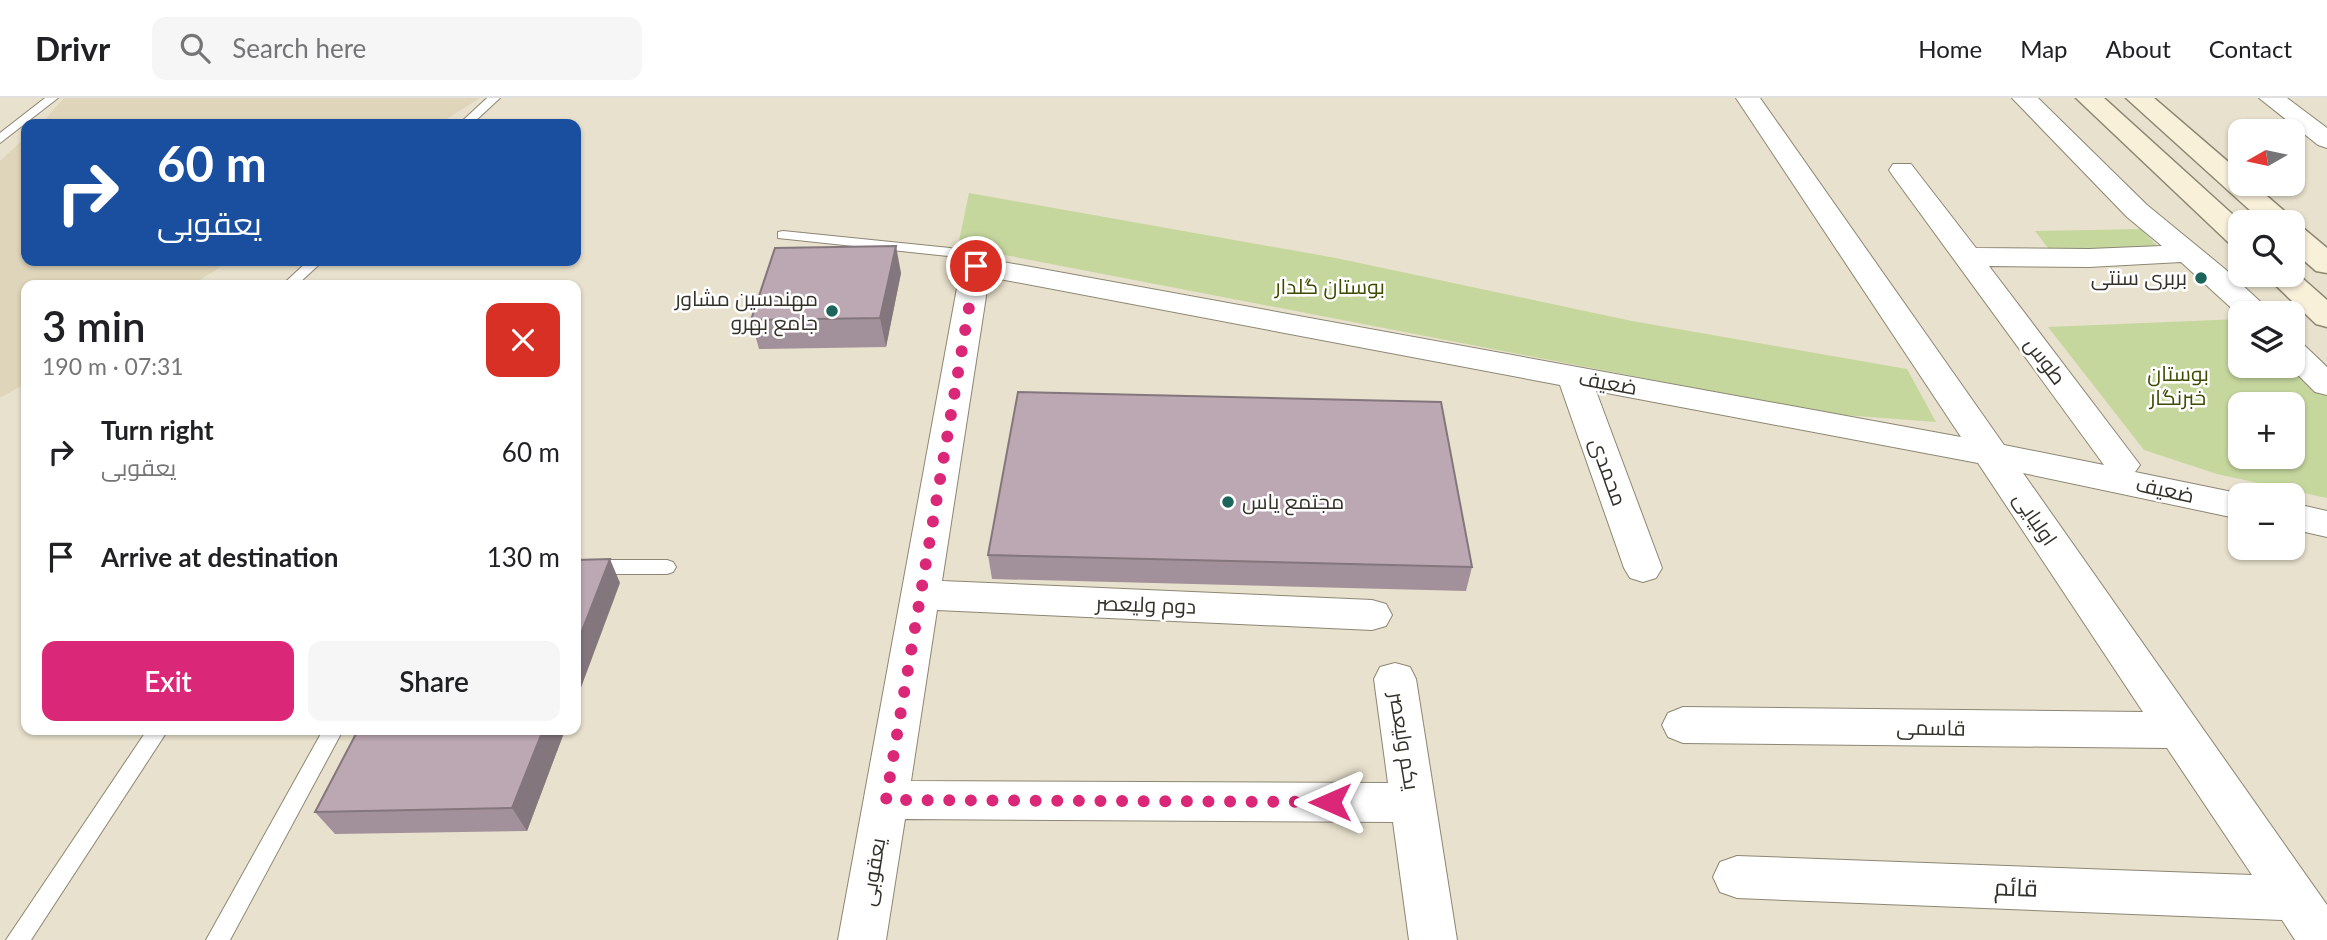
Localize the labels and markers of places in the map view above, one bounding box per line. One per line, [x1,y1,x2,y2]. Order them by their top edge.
pin [946,236,1006,296]
place label: بربری سنتی [2091,264,2187,291]
marker: بربری سنتی [2193,270,2209,286]
place label: مهندسین مشاور جامع بهرو [674,285,818,337]
marker: مهندسین مشاور جامع بهرو [824,303,840,319]
place label: مجتمع یاس [1242,488,1344,516]
marker: مجتمع یاس [1220,494,1236,510]

